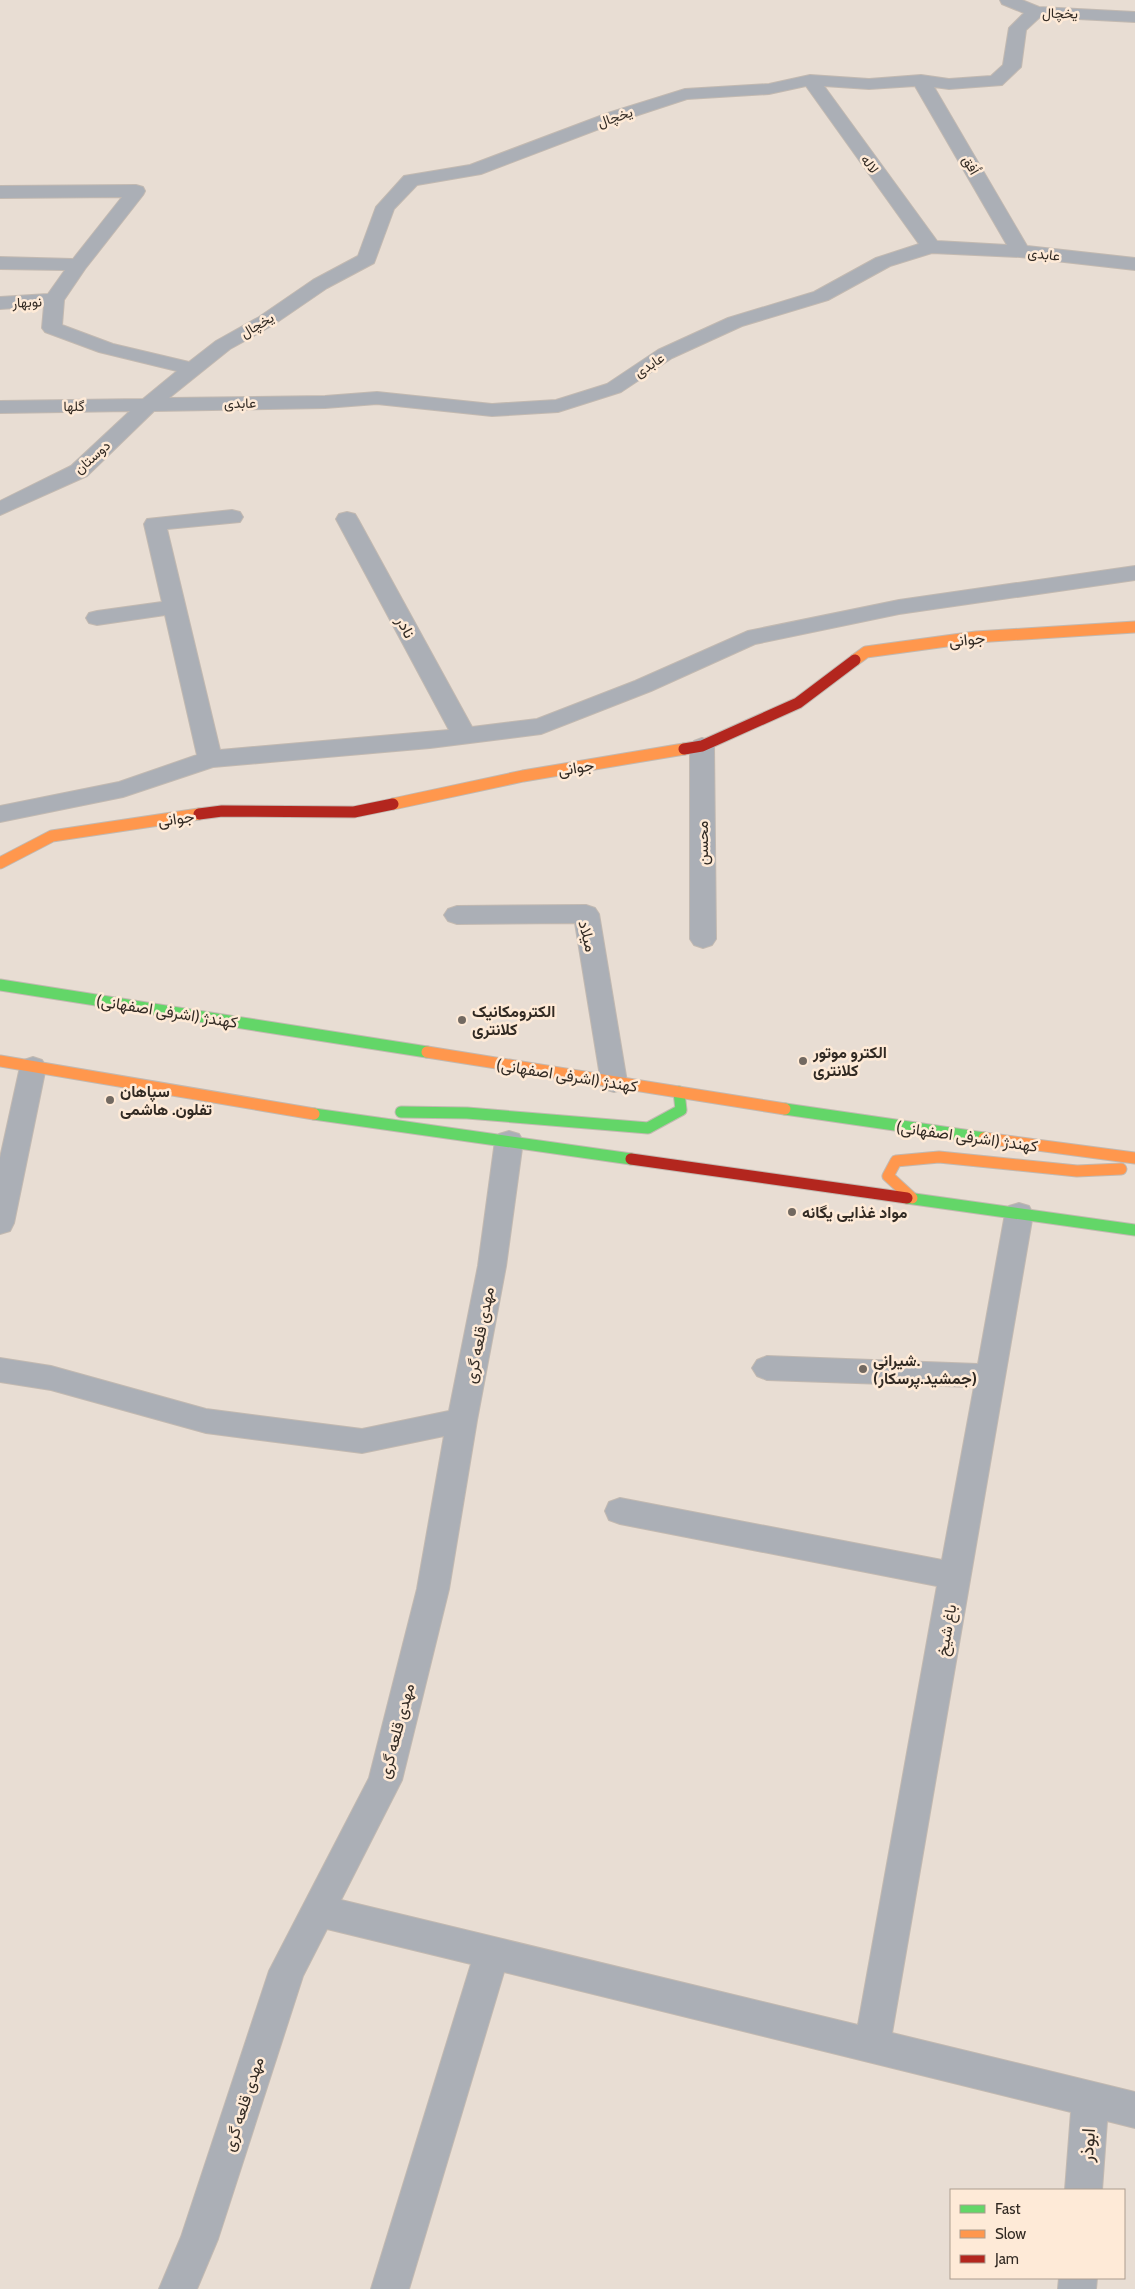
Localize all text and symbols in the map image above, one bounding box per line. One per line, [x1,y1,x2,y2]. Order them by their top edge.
street label: یخچال [1042,4,1078,23]
street label: یخچال [595,103,635,132]
street label: لاله [857,151,883,177]
street label: اُفق [958,152,984,178]
street label: عابدی [1027,243,1061,265]
street label: نوبهار [11,292,42,312]
street label: یخچال [237,308,278,343]
street label: عابدی [631,349,667,381]
street label: عابدی [224,394,256,412]
street label: گلها [63,397,85,415]
street label: دوستان [70,436,114,478]
street label: نادر [391,612,419,642]
street label: جوانی [948,628,987,652]
street label: جوانی [557,755,596,781]
street label: جوانی [157,807,196,831]
street label: محسن [693,821,713,865]
street label: میلاد [574,918,601,954]
street label: کهندژ (اشرفی اصفهانی) [95,991,239,1033]
place label: الکترومکانیک کلانتری [472,1002,555,1040]
marker: الکترومکانیک کلانتری [456,1014,468,1026]
place label: الکترو موتور کلانتری [812,1043,887,1081]
street label: کهندژ (اشرفی اصفهانی) [495,1055,639,1097]
marker: الکترو موتور کلانتری [797,1055,809,1067]
place label: سپاهان تفلون. هاشمی [120,1082,212,1120]
marker: سپاهان تفلون. هاشمی [104,1094,116,1106]
street label: کهندژ (اشرفی اصفهانی) [895,1117,1039,1157]
place label: مواد غذایی یگانه [802,1203,908,1223]
marker: مواد غذایی یگانه [786,1206,798,1218]
street label: مهدی قلعه گری [461,1285,499,1385]
place label: شیرانی. (جمشید.پرسکار) [873,1351,977,1390]
marker: شیرانی. (جمشید.پرسکار) [857,1363,869,1375]
street label: باغ شیخ [933,1603,962,1658]
street label: مهدی قلعه گری [375,1681,419,1781]
street label: مهدی قلعه گری [219,2055,269,2154]
street label: ابوذر [1075,2127,1100,2164]
legend [950,2189,1125,2279]
text: Fast [995,2200,1020,2218]
text: Slow [995,2225,1026,2243]
text: Jam [994,2250,1019,2268]

